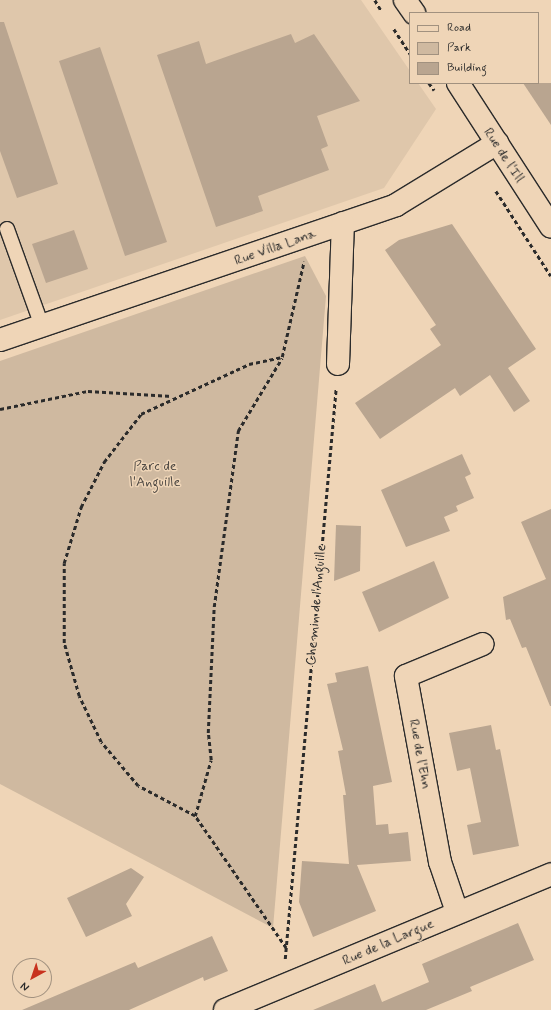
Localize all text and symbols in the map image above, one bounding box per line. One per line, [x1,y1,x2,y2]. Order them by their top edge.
legend [409,12,539,84]
text: Road [447,20,471,36]
text: Park [447,40,471,56]
text: Building [447,60,487,76]
street label: Rue de l'Ill [480,124,528,186]
street label: Rue Villa Lana [233,225,317,269]
park label: Parc de l'Anguille [130,458,180,490]
street label: Chemin de l'Anguille [302,544,330,666]
street label: Rue de l'Ehn [406,717,434,791]
street label: Rue de la Largue [340,915,436,969]
north arrow [12,958,52,998]
text: N [18,979,32,994]

